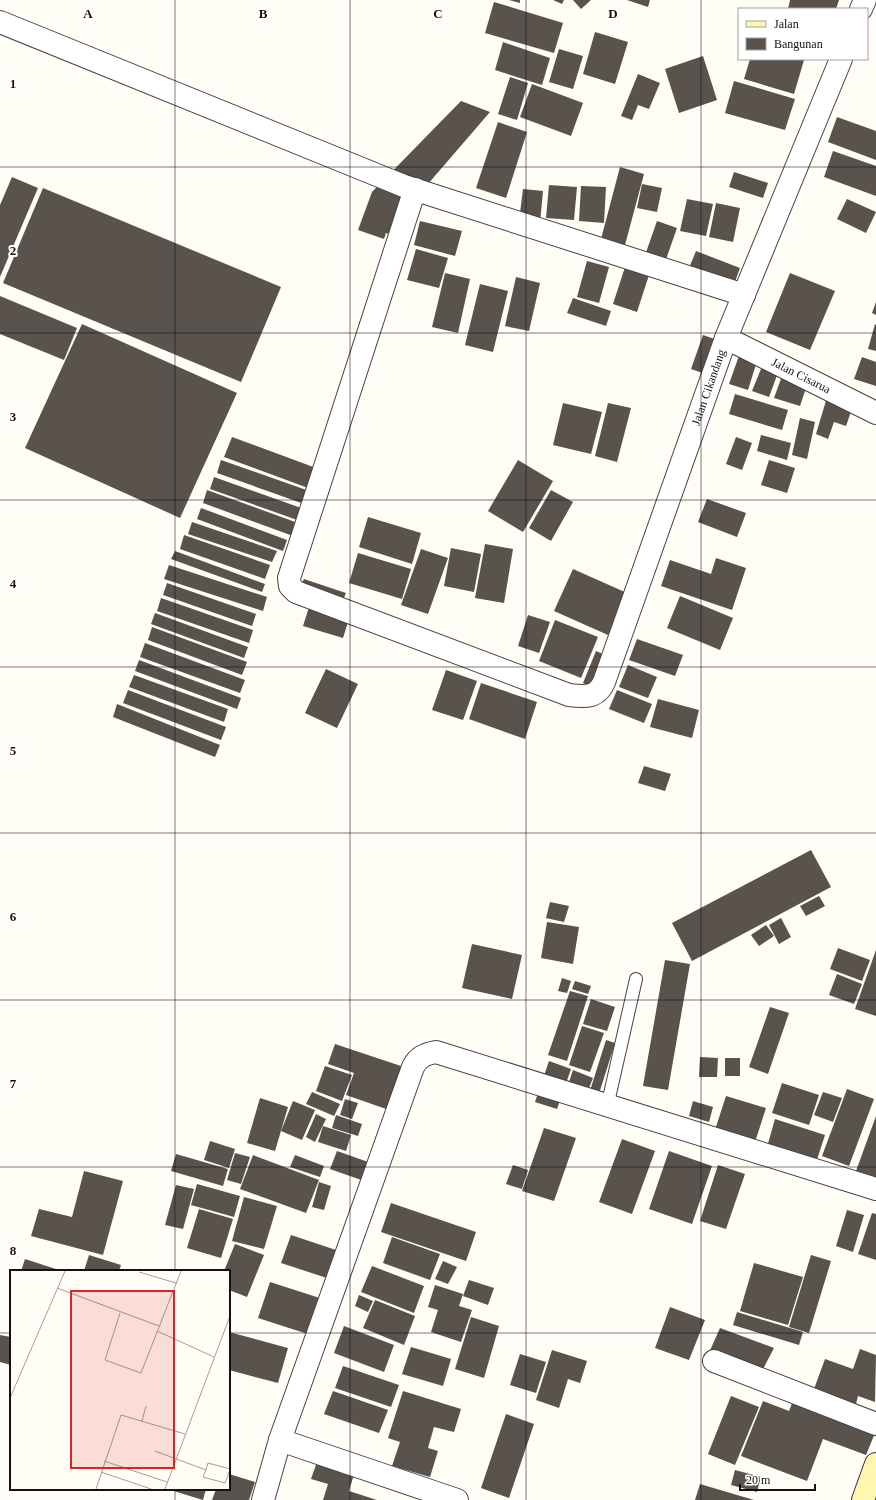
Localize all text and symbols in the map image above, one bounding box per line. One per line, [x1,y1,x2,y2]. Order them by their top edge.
text: A [83,6,93,21]
text: B [259,6,268,21]
text: C [433,6,443,21]
text: D [608,6,618,21]
legend [738,8,868,60]
text: Jalan [774,17,799,31]
text: Bangunan [774,37,823,51]
text: 1 [10,76,16,91]
text: 2 [10,243,16,258]
street label: Jalan Cikandang [689,347,728,427]
street label: Jalan Cisarua [769,355,834,397]
text: 3 [10,409,17,424]
text: 4 [10,576,17,591]
text: 5 [10,743,17,758]
text: 6 [10,909,17,924]
text: 7 [10,1076,17,1091]
text: 8 [10,1243,17,1258]
inset map [10,1270,230,1490]
scale bar [740,1466,815,1492]
text: 20 m [746,1473,771,1487]

